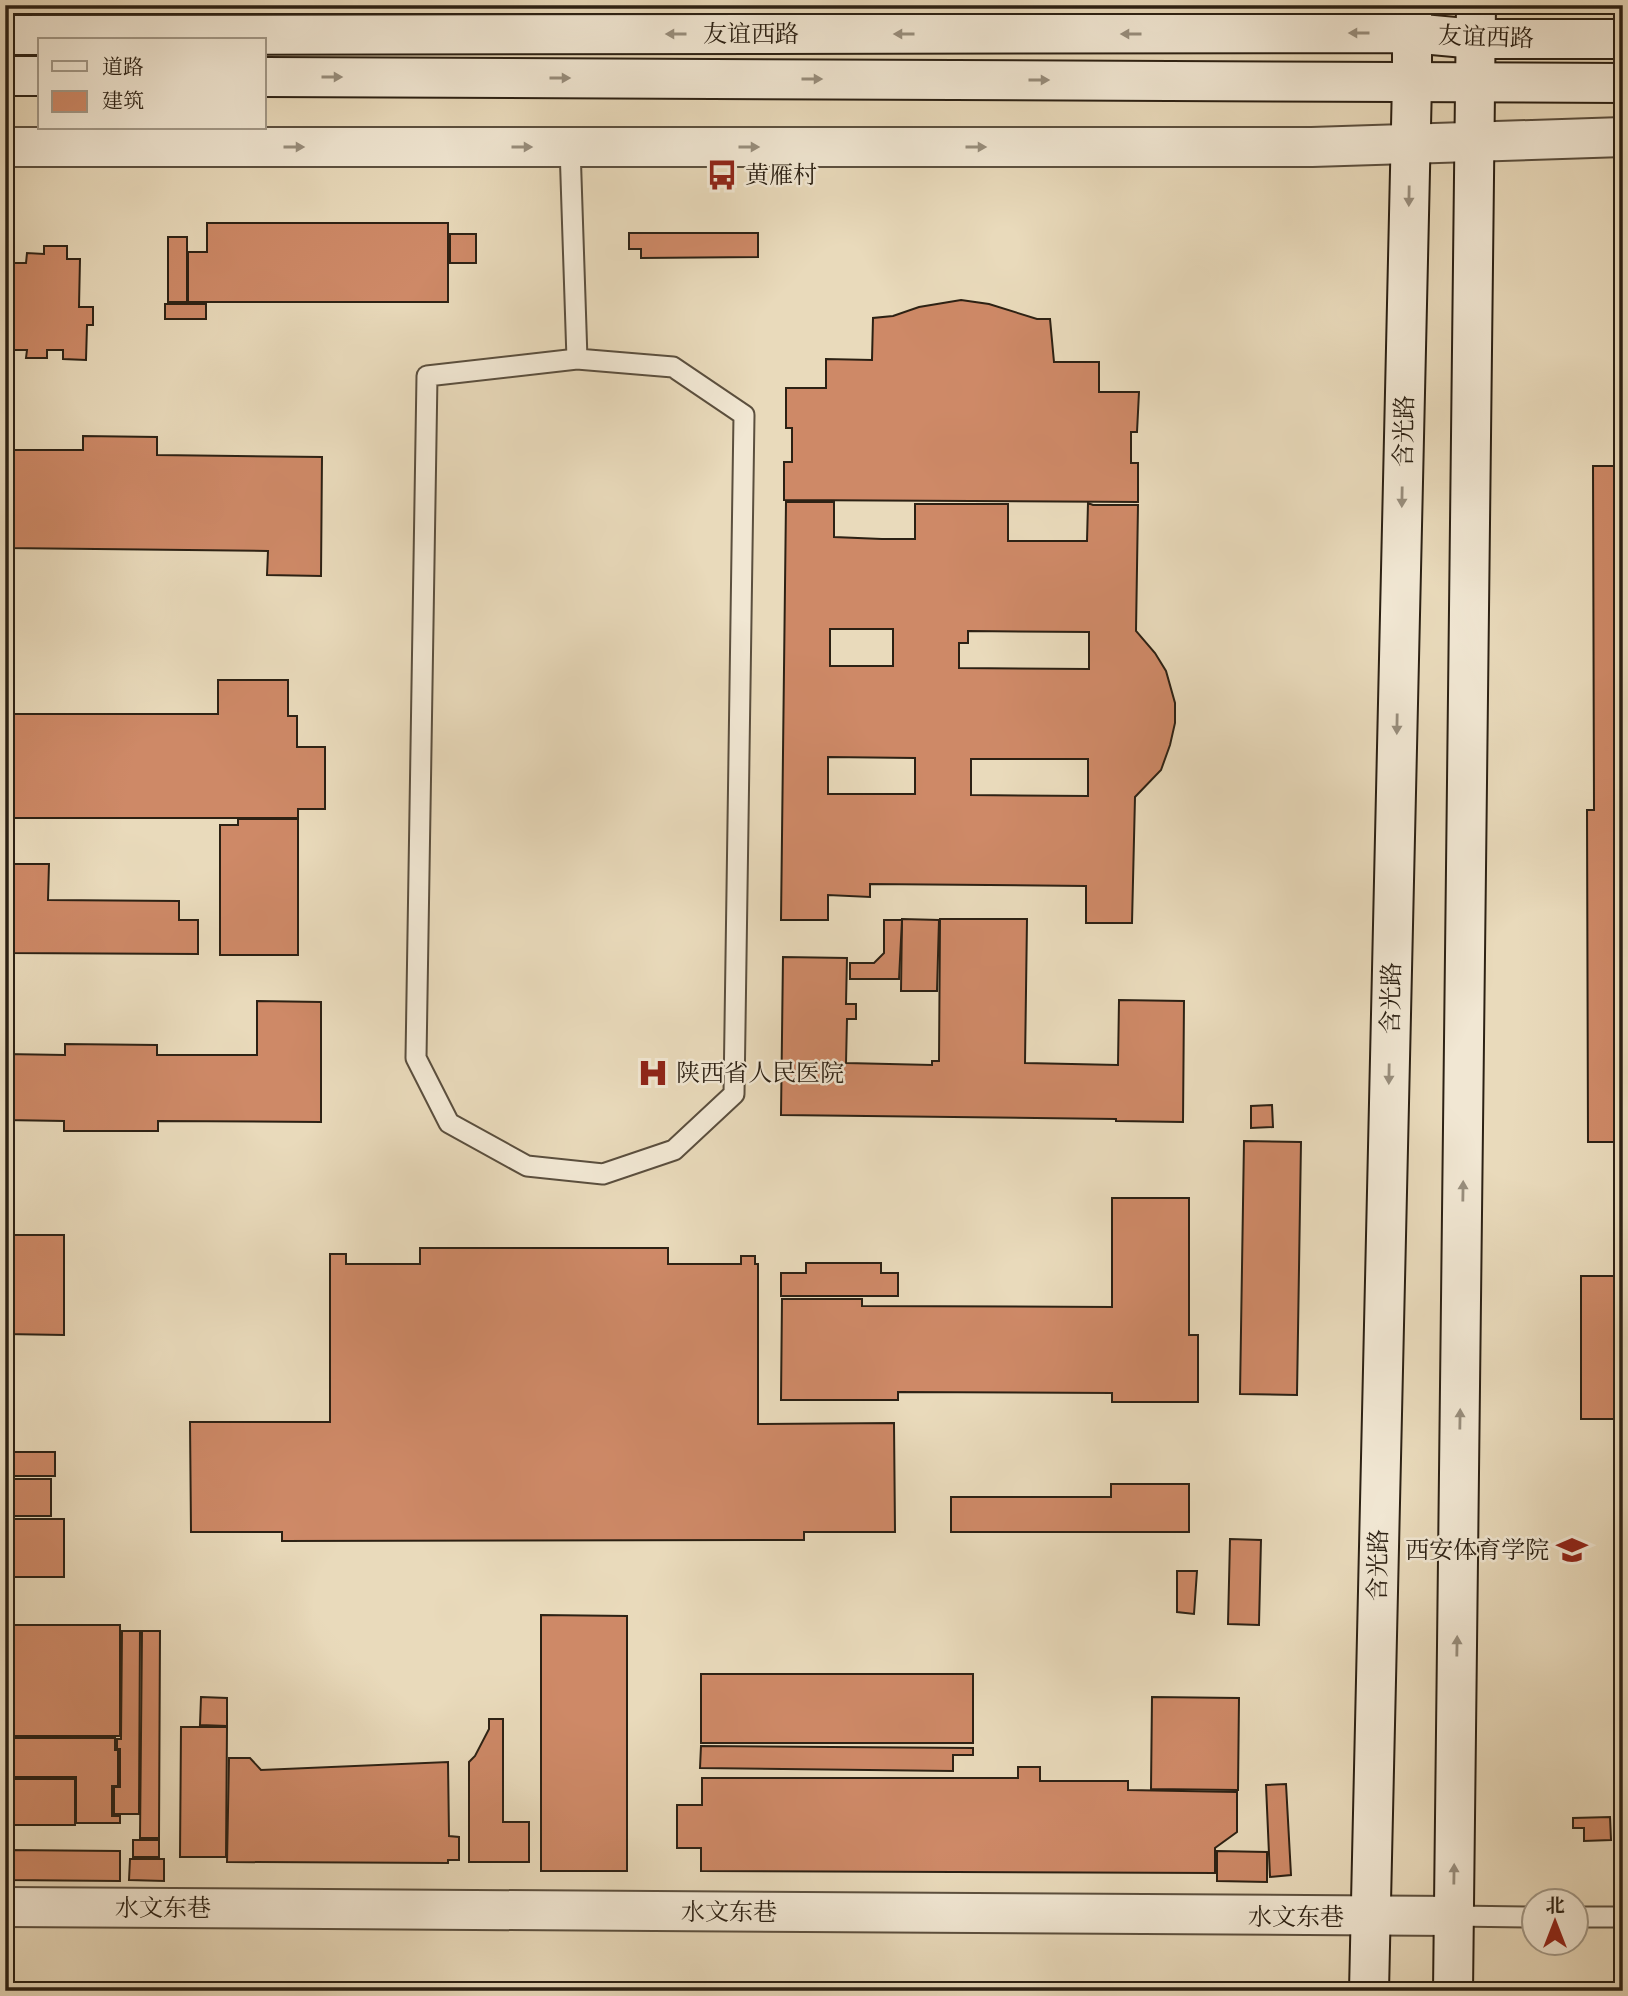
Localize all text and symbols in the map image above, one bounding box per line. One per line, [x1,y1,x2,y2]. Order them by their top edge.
street label: 友谊西路 [703,19,799,53]
street label: 友谊西路 [1437,20,1534,58]
one-way arrow [1348,27,1370,39]
one-way arrow [665,28,687,40]
one-way arrow [893,28,915,40]
one-way arrow [1120,28,1142,40]
legend [38,38,266,130]
text: 道路 [102,54,144,84]
one-way arrow [322,71,344,83]
one-way arrow [549,72,571,84]
one-way arrow [801,73,823,85]
one-way arrow [1029,74,1051,86]
text: 建筑 [102,88,144,118]
one-way arrow [283,141,305,153]
one-way arrow [511,141,533,153]
one-way arrow [738,141,760,153]
one-way arrow [966,141,988,153]
bus stop icon: 黄雁村 [705,158,739,192]
place label: 黄雁村 [745,160,817,194]
one-way arrow [1403,185,1415,207]
street label: 含光路 [1388,395,1424,467]
one-way arrow [1396,486,1408,508]
one-way arrow [1391,714,1403,736]
street label: 含光路 [1375,962,1411,1034]
hospital icon: 陕西省人民医院 [636,1056,670,1090]
place label: 陕西省人民医院 [676,1058,844,1092]
one-way arrow [1383,1063,1395,1085]
one-way arrow [1457,1180,1468,1202]
one-way arrow [1454,1407,1466,1429]
street label: 含光路 [1362,1529,1398,1601]
school or university icon: 西安体育学院 [1555,1533,1589,1567]
place label: 西安体育学院 [1405,1535,1549,1569]
one-way arrow [1451,1635,1463,1657]
one-way arrow [1448,1862,1460,1884]
north arrow [1520,1888,1590,1958]
street label: 水文东巷 [115,1893,211,1927]
text: 北 [1545,1894,1565,1921]
street label: 水文东巷 [681,1897,777,1931]
street label: 水文东巷 [1248,1902,1344,1936]

